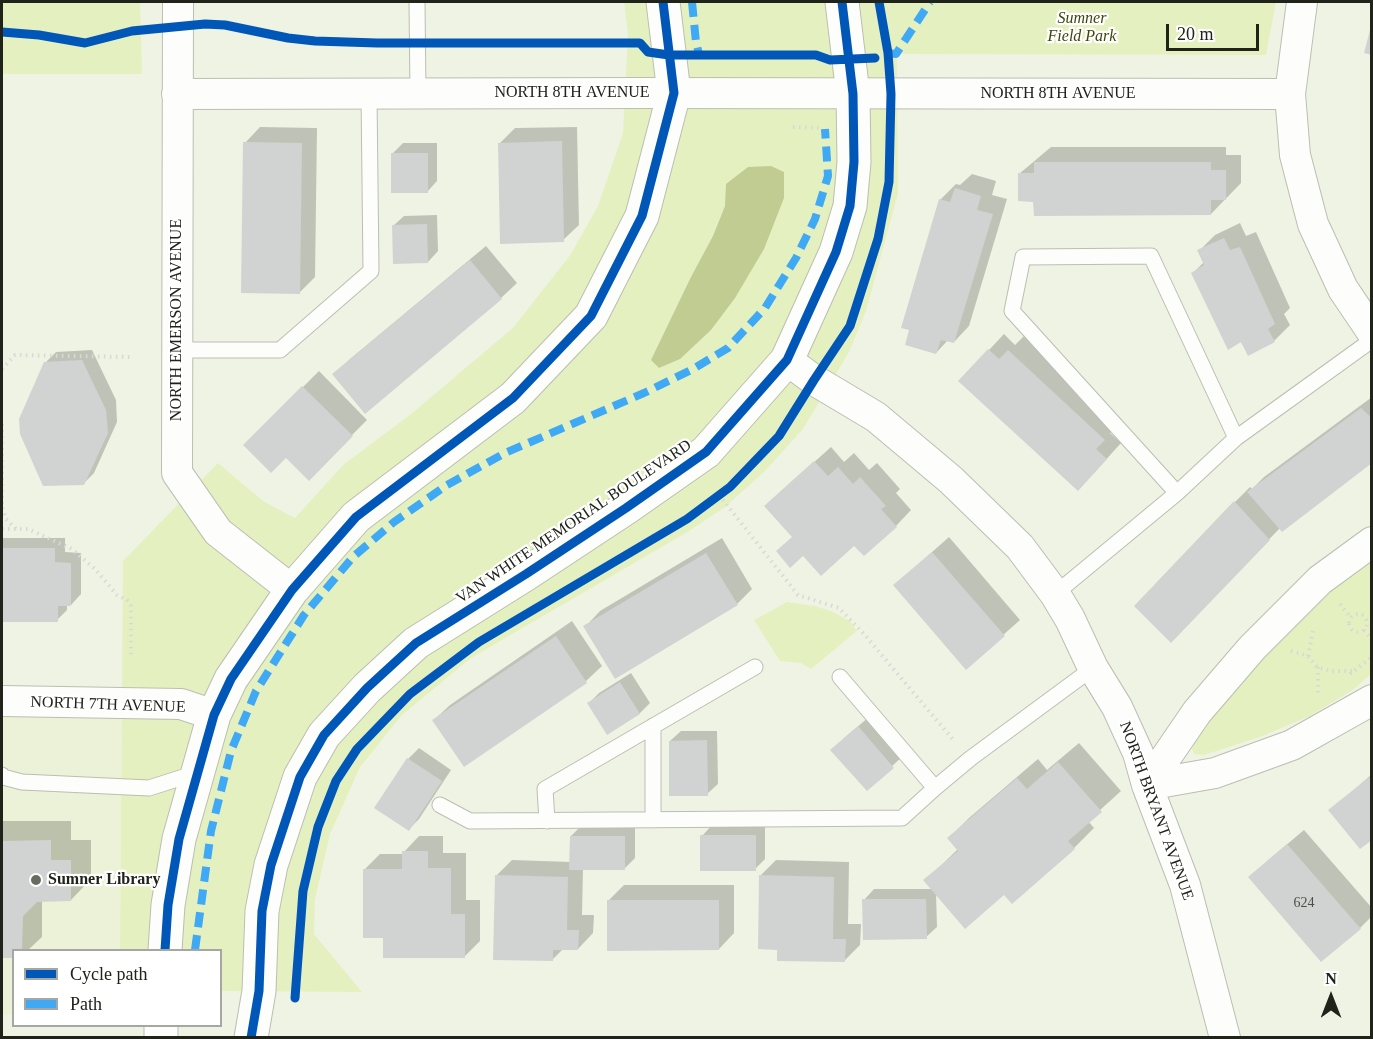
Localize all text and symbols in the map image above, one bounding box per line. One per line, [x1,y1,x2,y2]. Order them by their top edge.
park label: Sumner Field Park [1048,9,1116,47]
scale bar [1169,12,1262,50]
text: 20 m [1177,24,1214,44]
street label: NORTH 8TH AVENUE [494,83,650,103]
street label: NORTH 8TH AVENUE [980,84,1136,104]
street label: NORTH EMERSON AVENUE [167,219,187,421]
street label: VAN WHITE MEMORIAL BOULEVARD [453,436,695,608]
street label: NORTH 7TH AVENUE [30,693,186,717]
street label: NORTH BRYANT AVENUE [1115,719,1197,903]
place label: Sumner Library [48,870,160,890]
marker: Sumner Library [29,873,43,887]
house number: 624 [1294,895,1314,911]
legend [12,949,222,1027]
text: Cycle path [70,964,147,984]
north arrow [1301,967,1361,1027]
text: N [1325,970,1337,987]
text: Path [70,994,102,1014]

